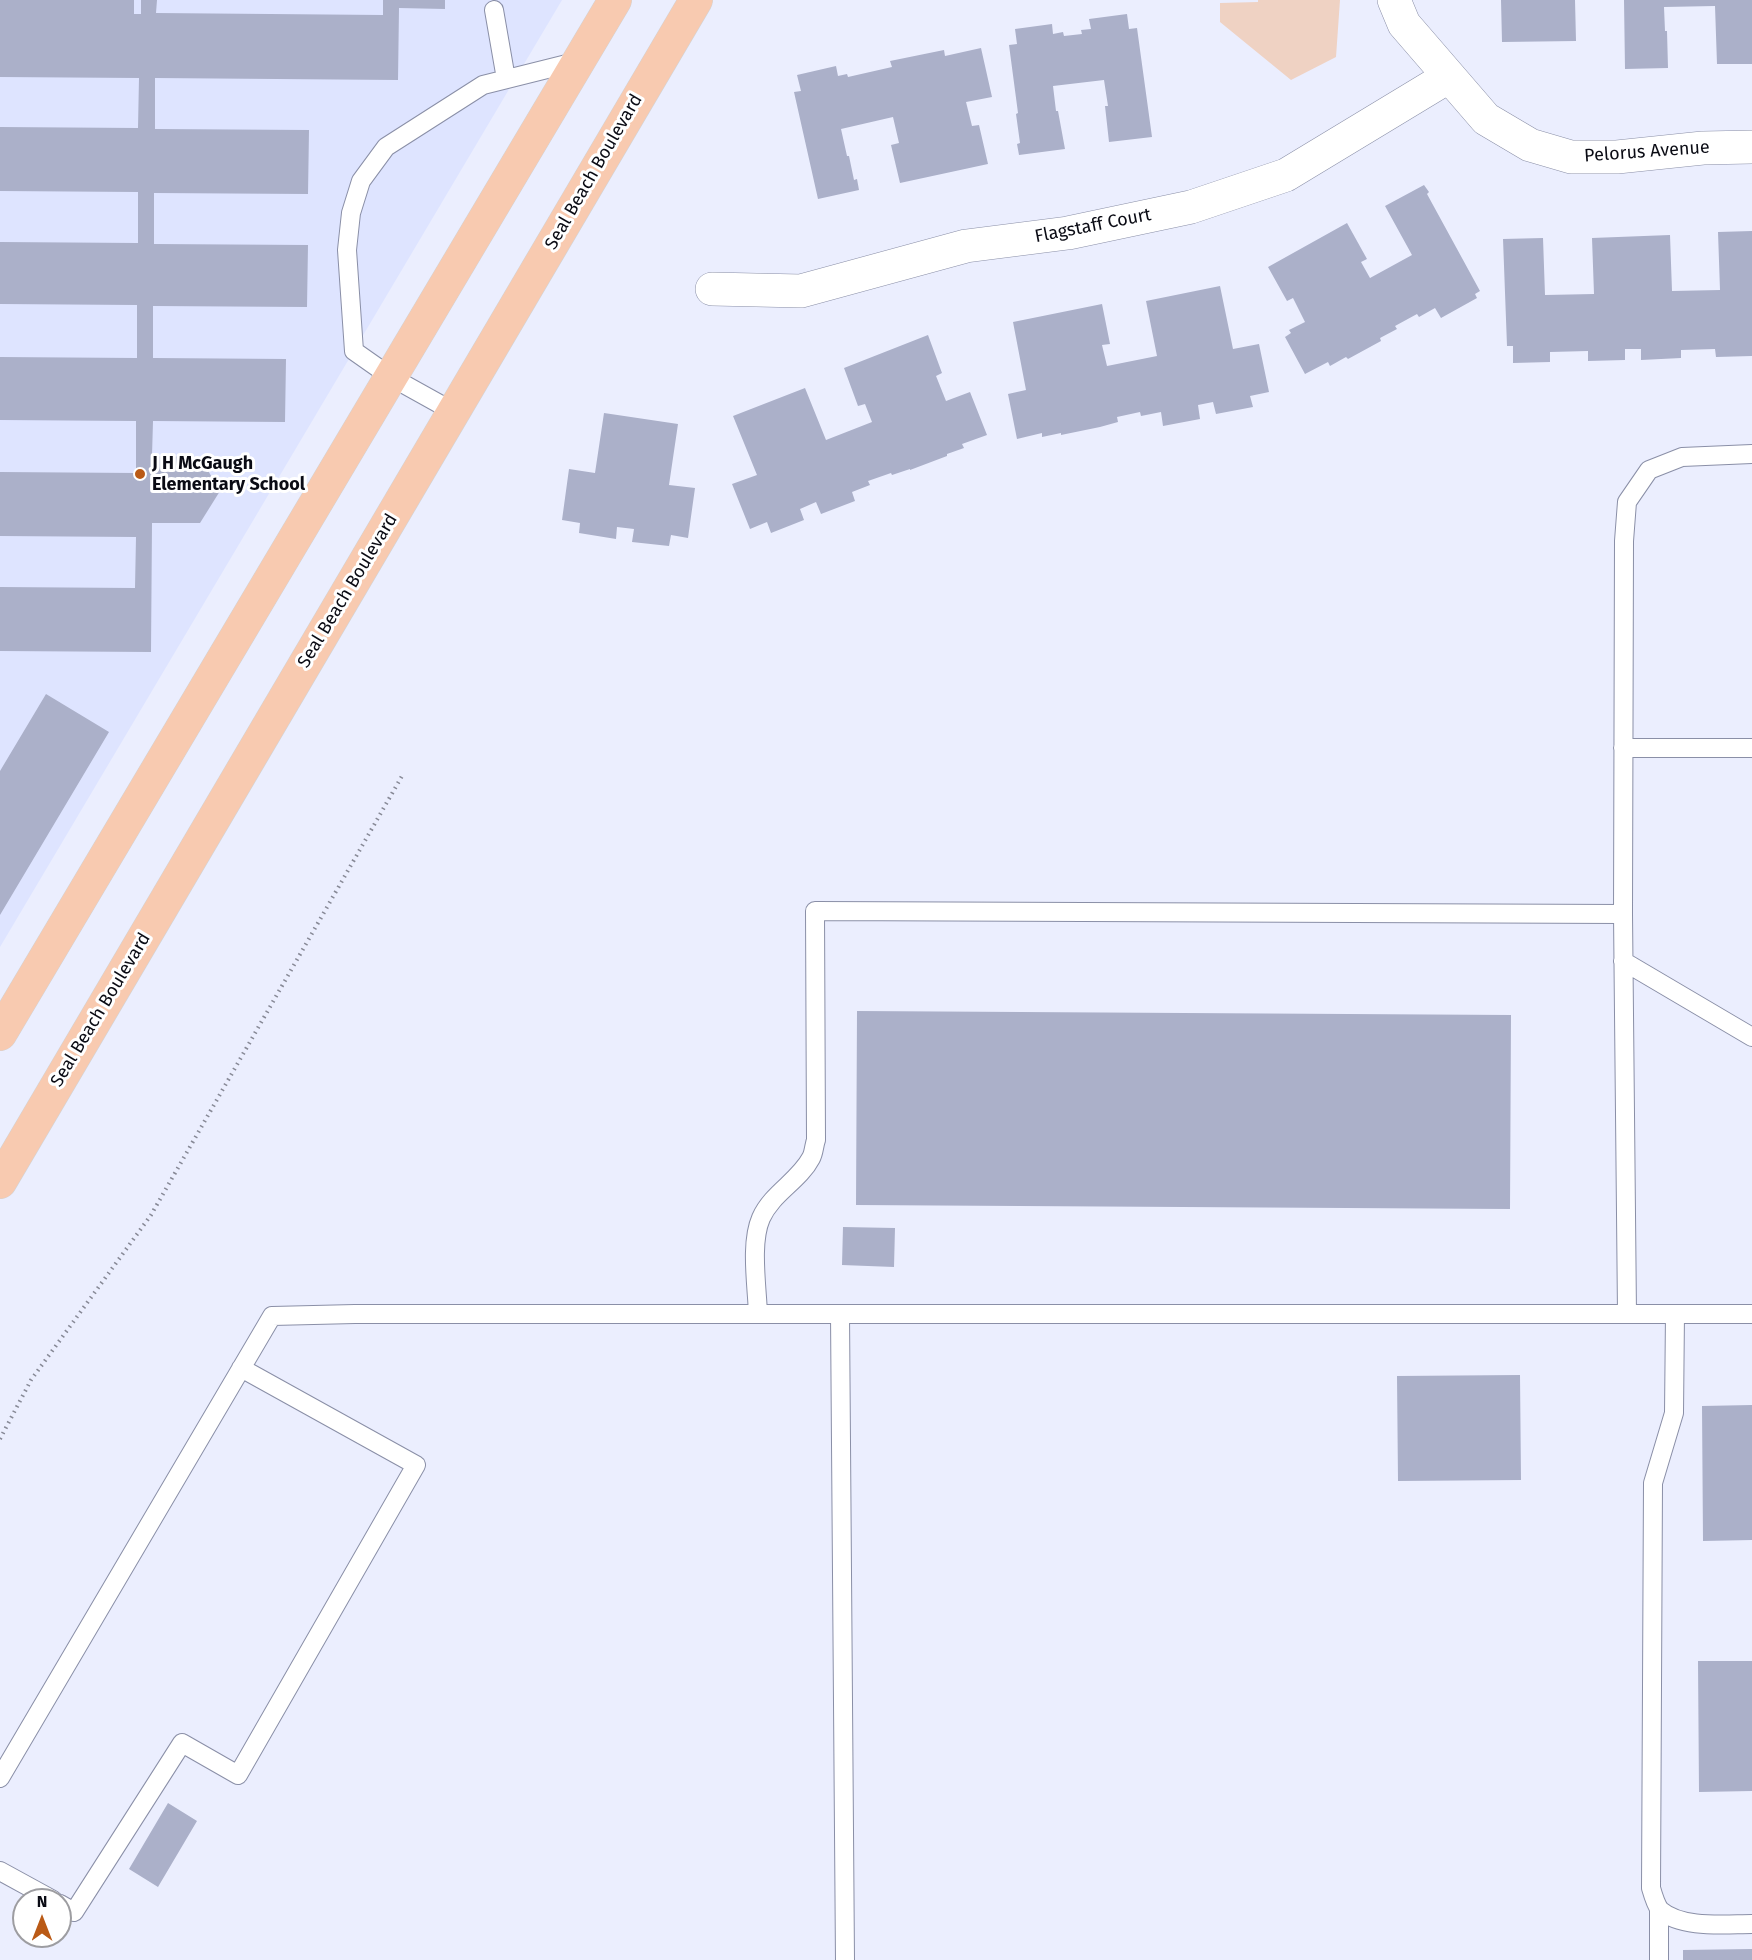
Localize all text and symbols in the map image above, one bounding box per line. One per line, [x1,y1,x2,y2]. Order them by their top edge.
street label: Seal Beach Boulevard [541,90,647,254]
street label: Pelorus Avenue [1584,137,1710,167]
street label: Flagstaff Court [1033,204,1153,248]
place label: J H McGaugh Elementary School [152,453,305,496]
marker: J H McGaugh Elementary School [133,467,147,481]
street label: Seal Beach Boulevard [293,510,403,672]
street label: Seal Beach Boulevard [46,929,156,1091]
north arrow [12,1888,72,1948]
text: N [37,1892,47,1911]

